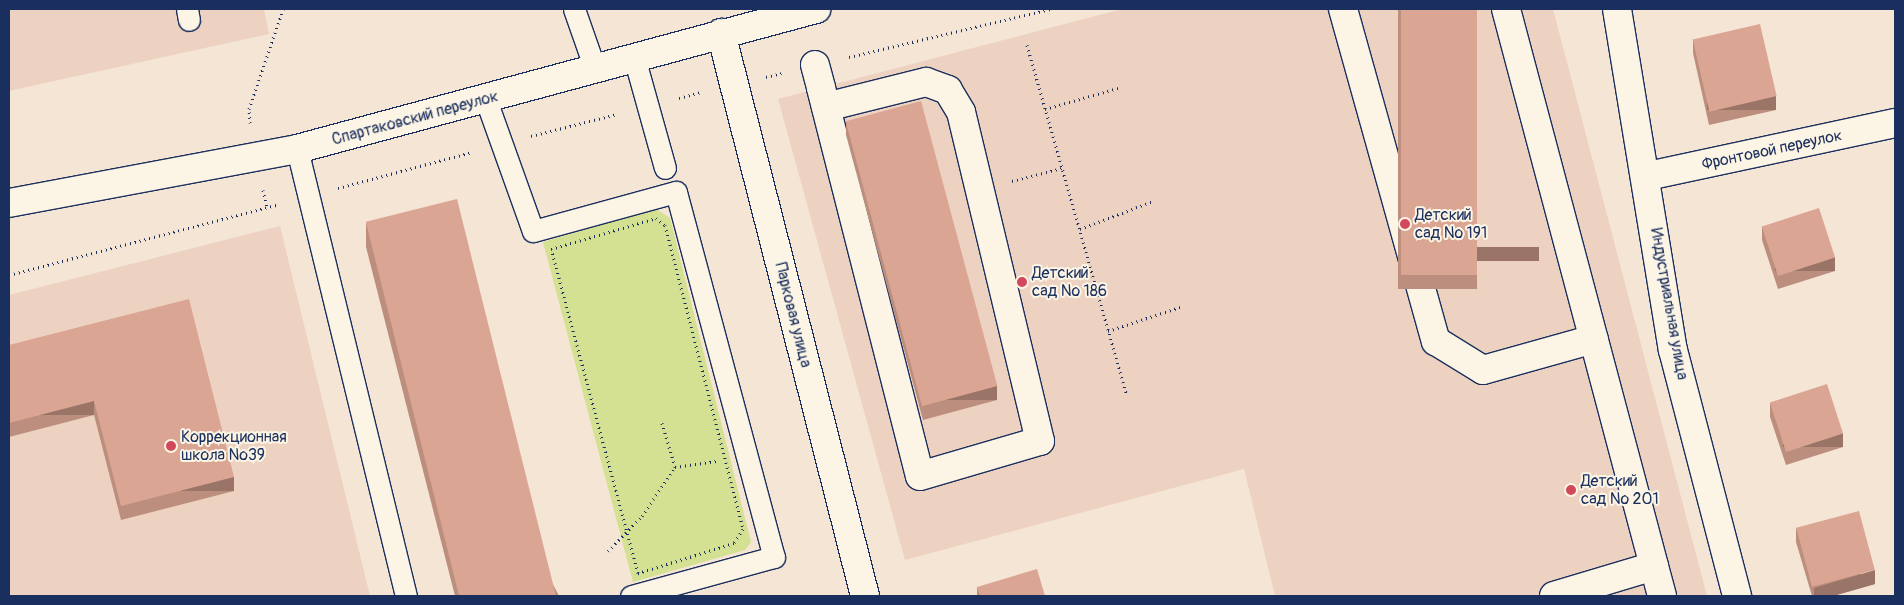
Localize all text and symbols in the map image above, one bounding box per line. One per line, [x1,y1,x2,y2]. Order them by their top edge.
street label: Спартаковский переулок [330,87,500,149]
street label: Фронтовой переулок [1700,126,1844,174]
place label: Детский сад № 191 [1415,205,1487,243]
marker: Детский сад № 191 [1399,218,1411,230]
street label: Индустриальная улица [1646,227,1692,381]
street label: Парковая улица [771,260,815,370]
place label: Детский сад № 186 [1032,263,1107,301]
marker: Детский сад № 186 [1016,276,1028,288]
place label: Коррекционная школа №39 [181,427,287,465]
marker: Коррекционная школа №39 [165,440,177,452]
place label: Детский сад № 201 [1581,471,1659,509]
marker: Детский сад № 201 [1565,484,1577,496]

